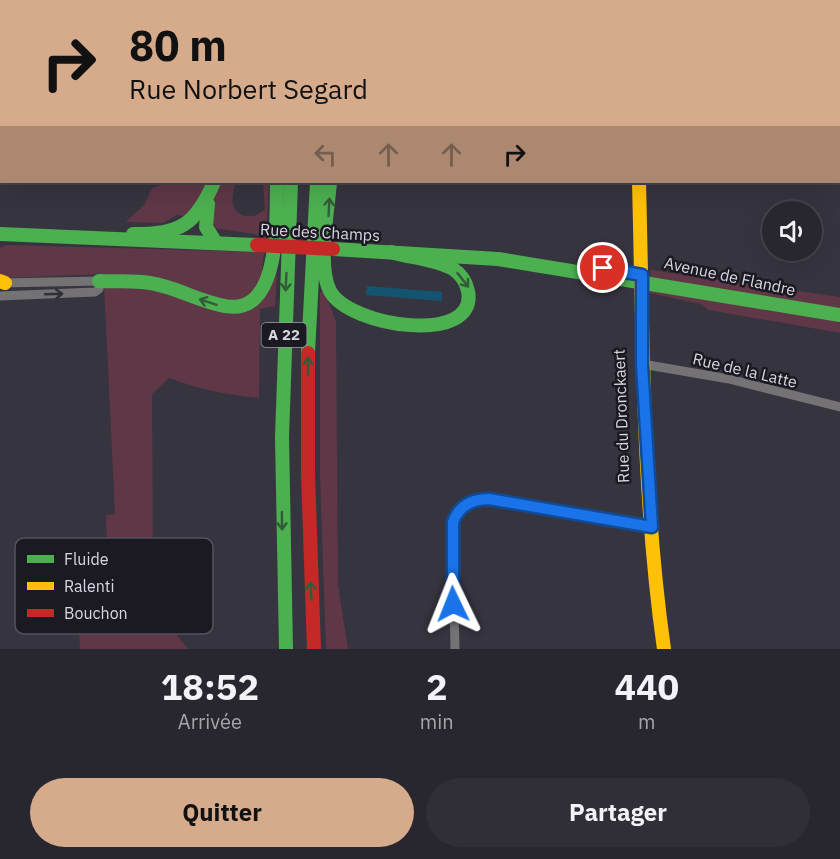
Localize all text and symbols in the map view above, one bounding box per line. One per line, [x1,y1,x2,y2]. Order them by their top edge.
text: 80 m [129,18,227,73]
icon: right [30,24,108,102]
text: Rue Norbert Segard [129,71,368,106]
icon: left [309,138,342,171]
icon: ahead [372,138,405,171]
icon: ahead [435,138,468,171]
icon: right [498,138,531,171]
one-way arrow [323,197,334,217]
map controls [762,201,822,261]
button: sound [762,201,822,261]
street label: Rue des Champs [259,219,381,245]
pin [577,242,628,293]
icon: arrive [586,251,619,284]
street label: Avenue de Flandre [662,252,798,300]
one-way arrow [280,271,291,291]
one-way arrow [456,272,469,288]
one-way arrow [44,288,64,300]
one-way arrow [199,295,218,306]
road number: A 22 [262,323,306,347]
street label: Rue de la Latte [691,348,799,392]
street label: Rue du Dronckaert [609,349,633,483]
one-way arrow [302,357,314,377]
one-way arrow [276,510,288,530]
legend [15,538,213,634]
text: Fluide [64,549,109,569]
position arrow [421,572,485,636]
text: Ralenti [64,576,114,596]
one-way arrow [305,581,316,601]
text: Bouchon [64,603,128,623]
text: 18:52 [161,663,259,710]
text: 2 [426,663,448,710]
text: 440 [614,663,679,710]
text: Arrivée [178,708,242,735]
text: min [420,708,454,735]
text: m [638,708,656,735]
button: Quitter [30,778,414,847]
button: Partager [426,778,810,847]

